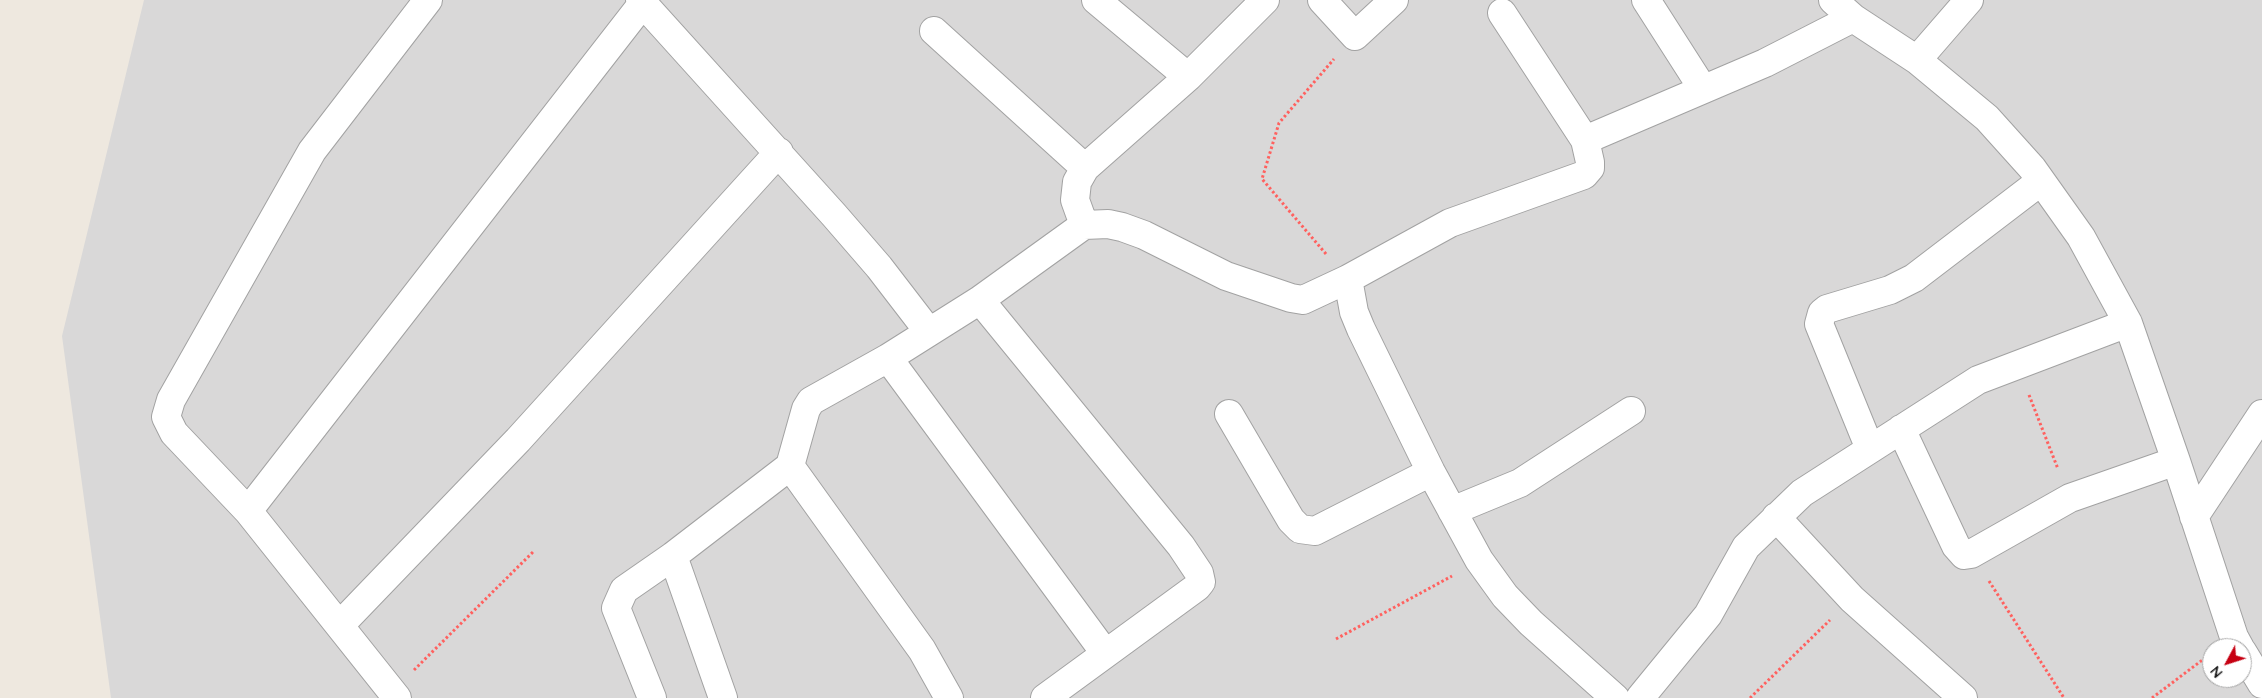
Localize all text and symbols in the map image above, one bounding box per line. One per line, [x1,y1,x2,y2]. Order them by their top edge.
north arrow [2202,638,2252,688]
text: N [2206,662,2226,682]

